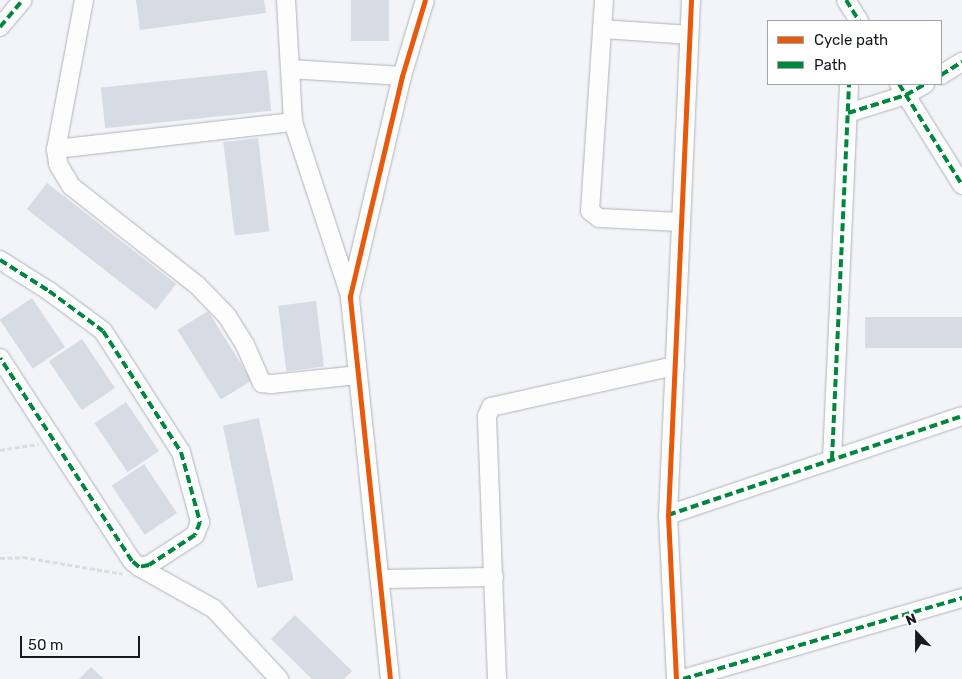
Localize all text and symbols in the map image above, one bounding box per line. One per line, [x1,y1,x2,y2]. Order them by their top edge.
legend [767,20,942,85]
text: Cycle path [814,31,888,49]
text: Path [814,56,847,74]
north arrow [892,609,942,659]
text: N [903,610,919,629]
scale bar [22,626,142,658]
text: 50 m [28,636,63,654]

